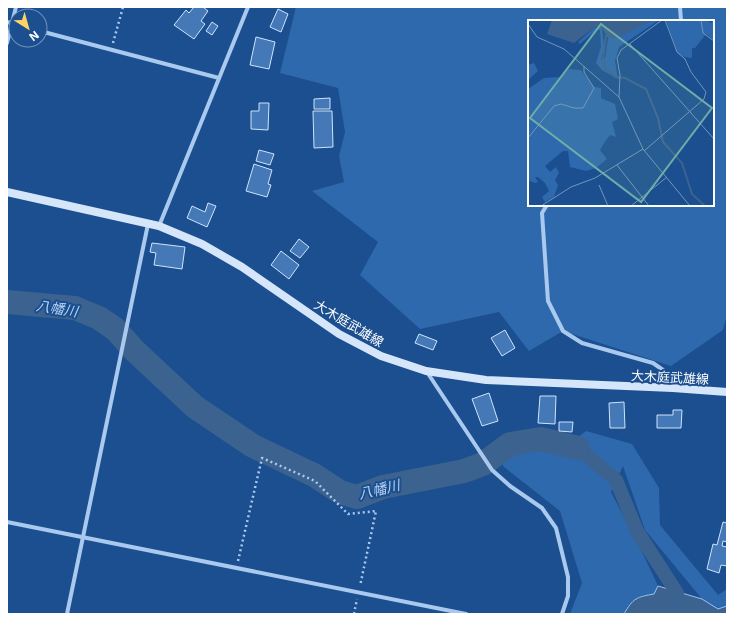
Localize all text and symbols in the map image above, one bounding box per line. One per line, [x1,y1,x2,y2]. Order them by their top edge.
north arrow [8,8,48,48]
inset map [528,20,714,206]
text: N [26,28,42,44]
water label: 八幡川 [35,296,81,320]
street label: 大木庭武雄線 [311,296,387,350]
street label: 大木庭武雄線 [631,367,709,387]
water label: 八幡川 [357,476,403,502]

